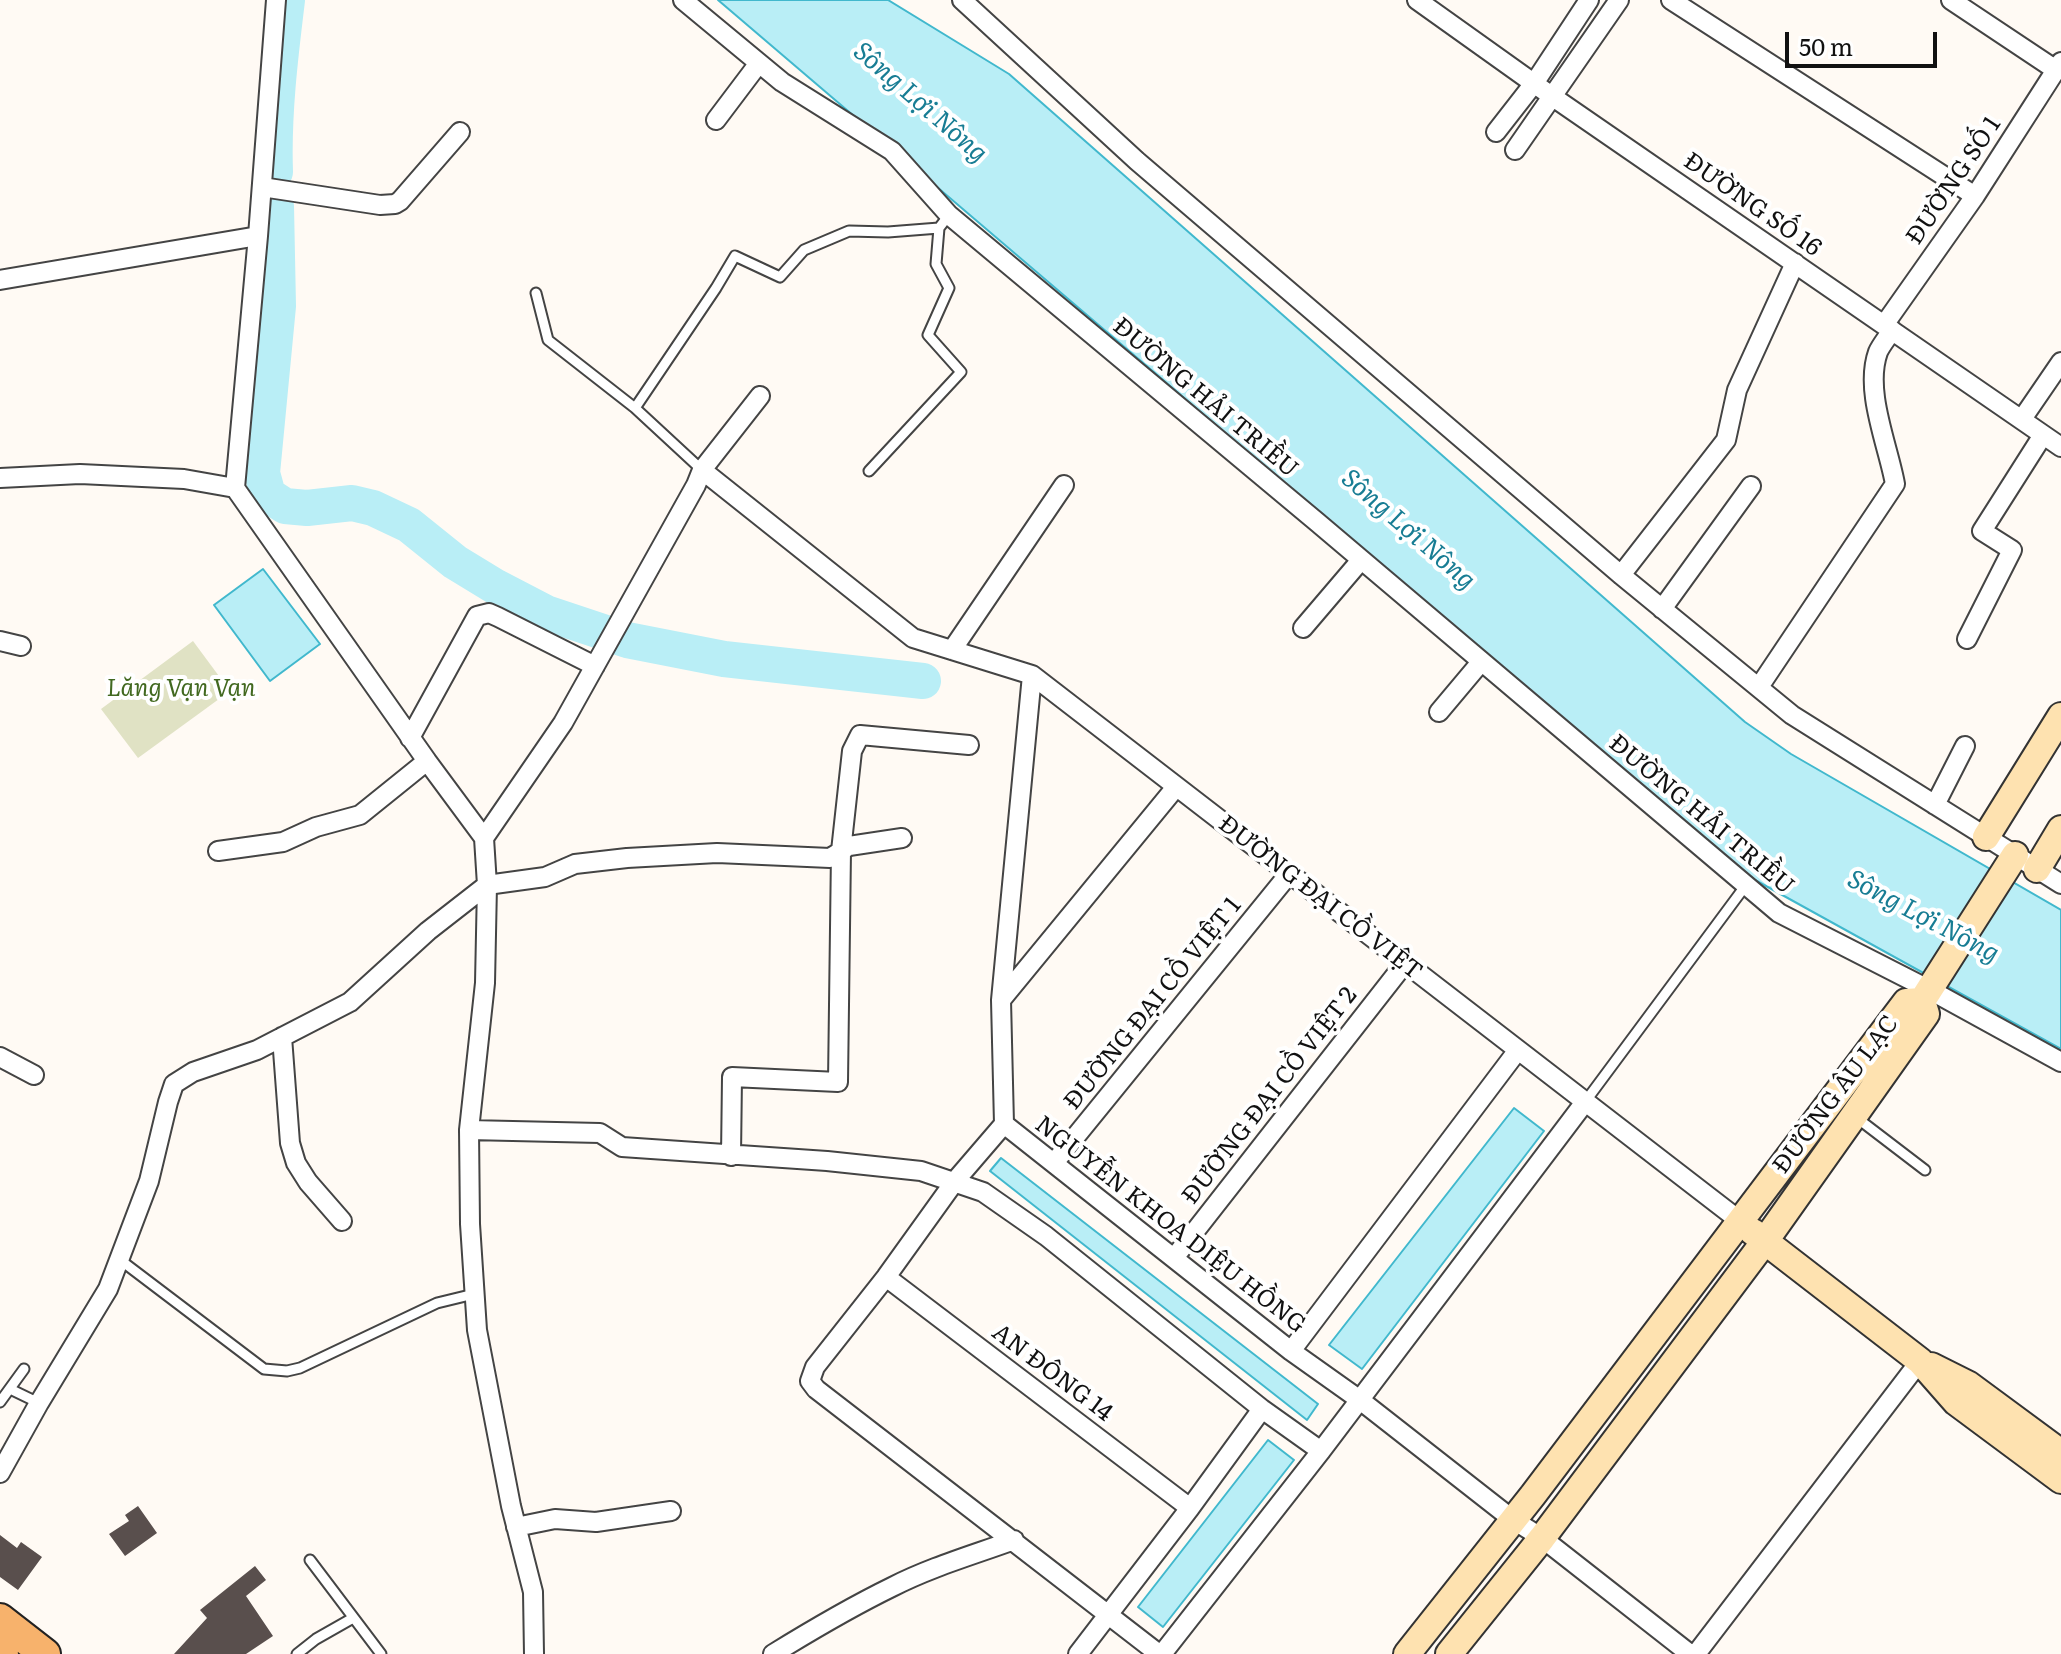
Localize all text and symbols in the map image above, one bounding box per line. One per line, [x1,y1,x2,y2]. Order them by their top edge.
scale bar [1789,16,1941,66]
text: 50 m [1799,28,1853,63]
water label: Sông Lợi Nông [847,36,993,170]
street label: ĐƯỜNG SỐ 1 [1901,111,2007,251]
street label: ĐƯỜNG SỐ 16 [1678,147,1826,263]
street label: ĐƯỜNG HẢI TRIỀU [1107,312,1303,484]
water label: Sông Lợi Nông [1335,463,1481,597]
park label: Lăng Vạn Vạn [106,675,256,703]
street label: ĐƯỜNG HẢI TRIỀU [1603,729,1799,901]
street label: ĐƯỜNG ĐẠI CỒ VIỆT [1212,810,1428,986]
water label: Sông Lợi Nông [1842,864,2004,970]
street label: ĐƯỜNG ĐẠI CỒ VIỆT 1 [1058,892,1248,1116]
street label: ĐƯỜNG ĐẠI CỒ VIỆT 2 [1176,982,1364,1210]
street label: ĐƯỜNG ÂU LẠC [1767,1010,1905,1180]
street label: NGUYỄN KHOA DIỆU HỒNG [1029,1110,1311,1340]
street label: AN ĐÔNG 14 [986,1318,1118,1428]

